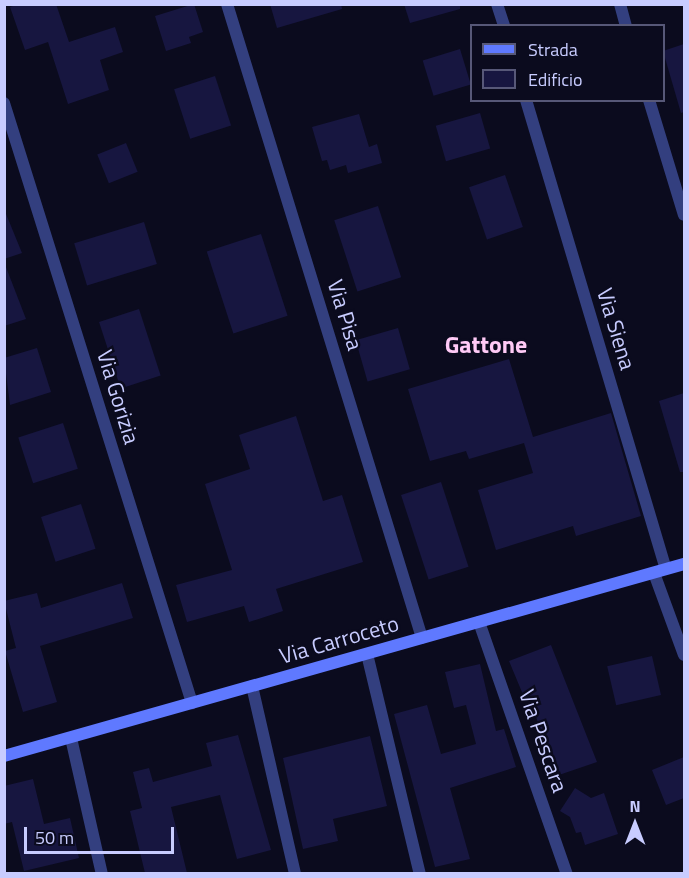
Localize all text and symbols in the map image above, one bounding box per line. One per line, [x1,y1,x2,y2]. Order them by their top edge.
legend [470,24,665,102]
text: Strada [528,36,578,63]
text: Edificio [528,66,582,93]
street label: Via Pisa [322,276,368,354]
street label: Via Siena [591,285,641,373]
district label: Gattone [445,331,527,359]
street label: Via Gorizia [91,347,145,447]
street label: Via Carroceto [276,610,402,670]
street label: Via Pescara [513,686,573,796]
north arrow [605,794,665,854]
text: N [629,794,641,818]
scale bar [27,815,177,853]
text: 50 m [35,824,74,851]

